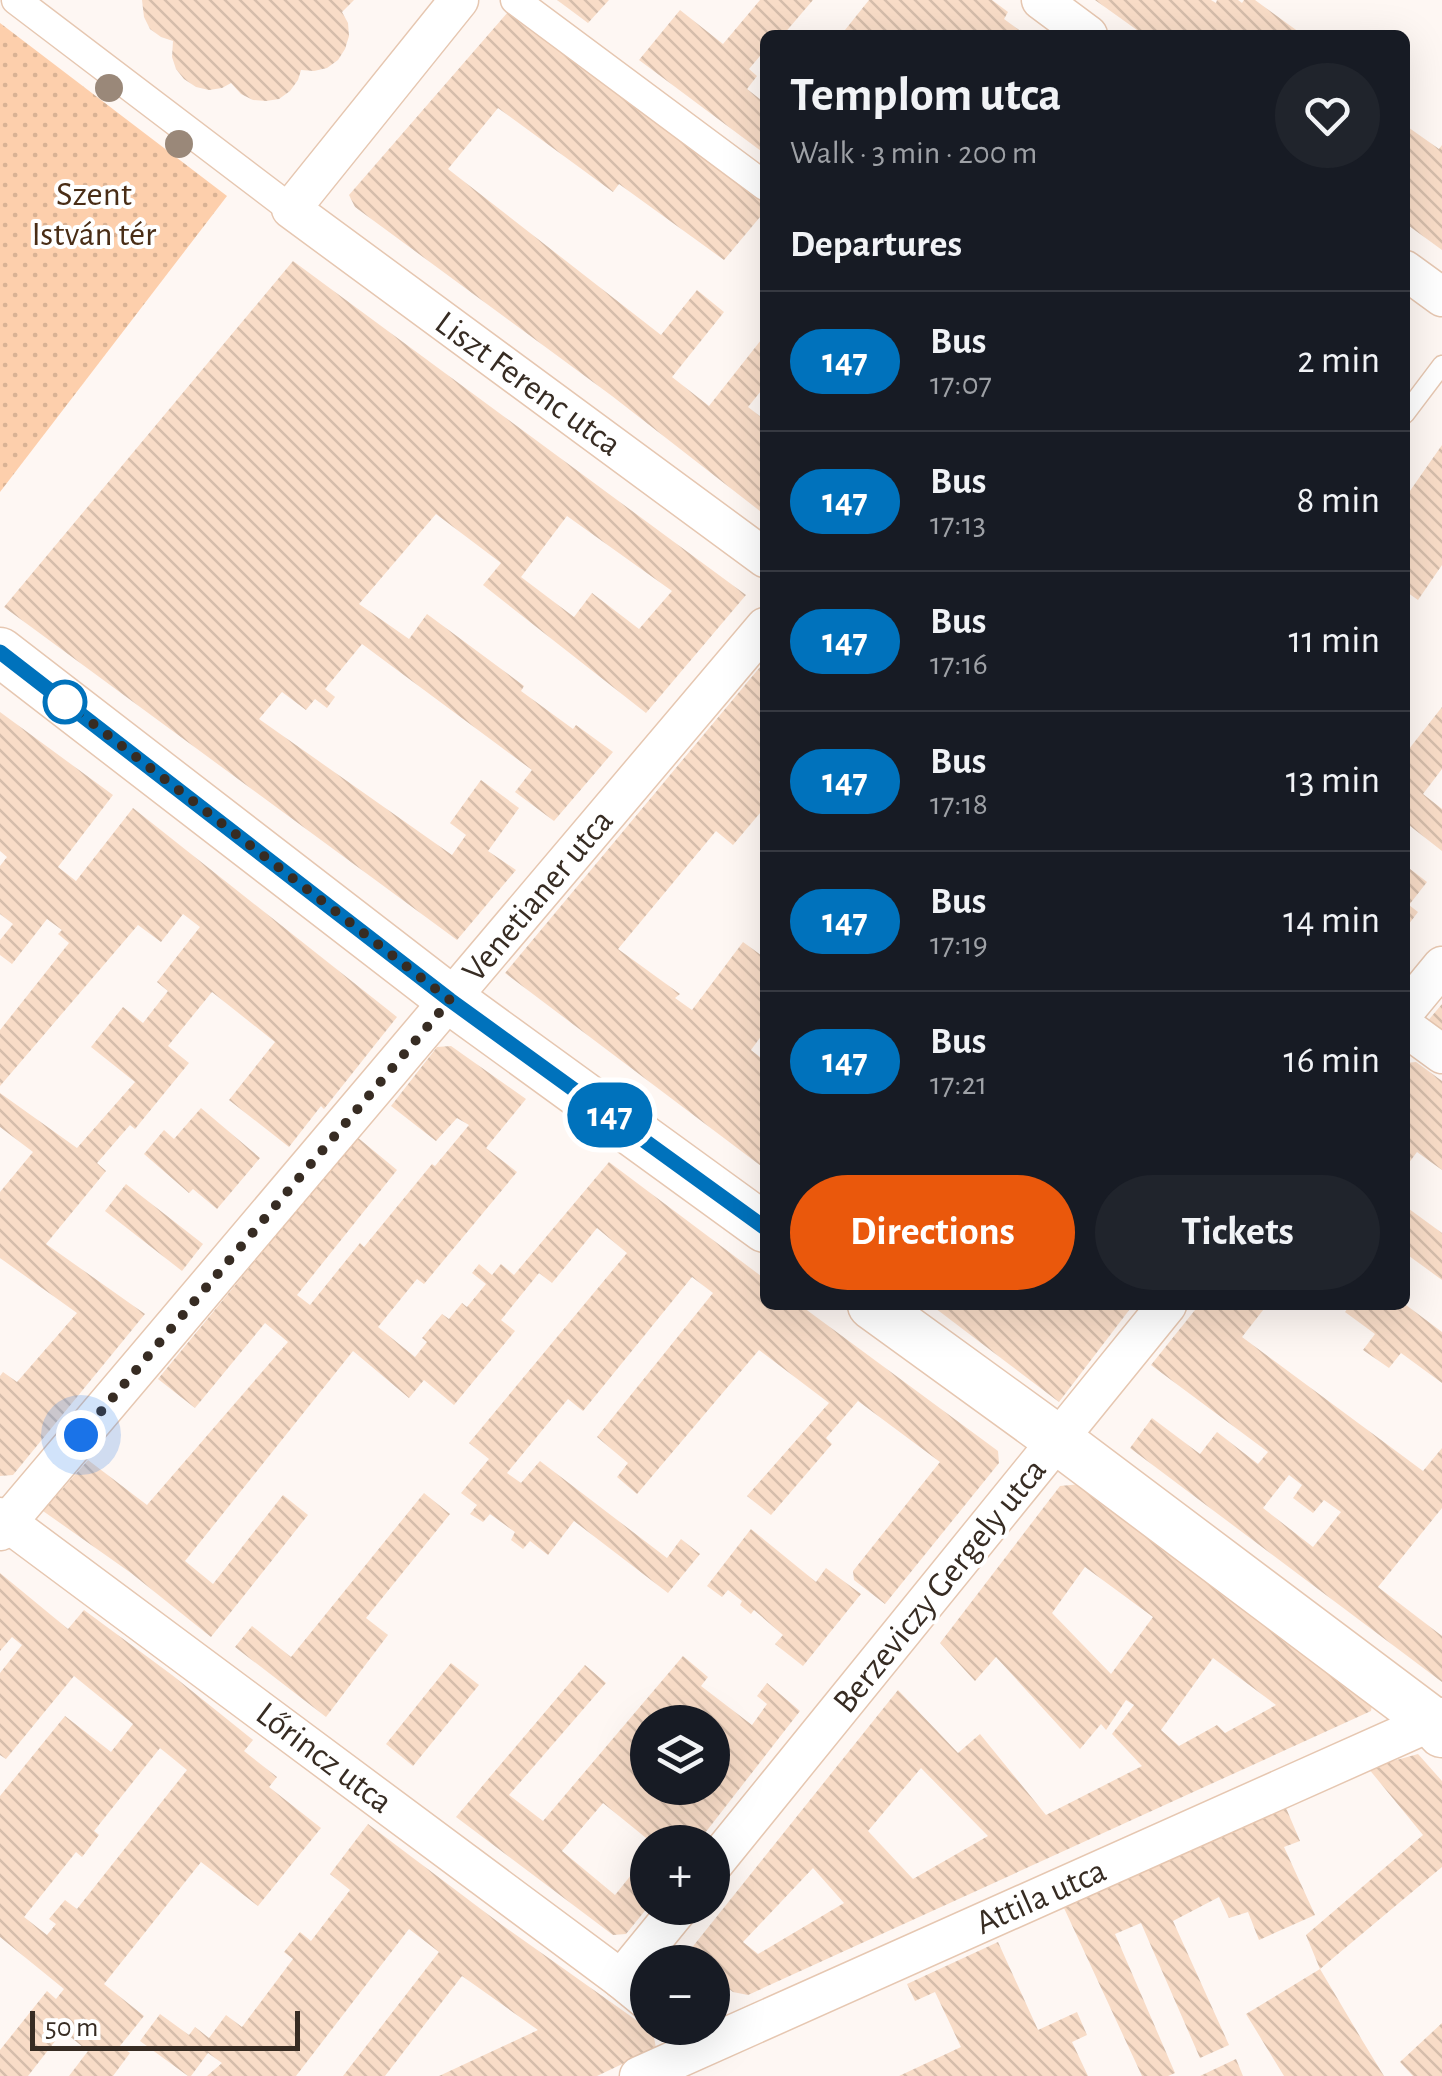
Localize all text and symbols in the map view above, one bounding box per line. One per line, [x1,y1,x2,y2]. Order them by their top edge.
button: heart [1275,63,1380,168]
text: Templom utca [790,72,1061,120]
text: Walk · 3 min · 200 m [790,137,1037,169]
park label: Szent István tér [32,177,157,252]
text: Departures [790,226,962,264]
street label: Liszt Ferenc utca [429,305,627,463]
text: Bus [930,323,986,361]
text: 2 min [1297,342,1380,380]
text: 147 [822,344,868,379]
text: 17:07 [930,368,992,400]
text: Bus [930,463,986,501]
text: 8 min [1297,482,1380,520]
text: 147 [822,484,868,519]
text: 17:13 [930,508,986,540]
text: Bus [930,603,986,641]
text: 11 min [1288,622,1380,660]
text: 147 [822,624,868,659]
text: 17:16 [930,648,988,680]
unlabelled marker [44,681,86,723]
text: Bus [930,743,986,781]
text: 13 min [1286,762,1380,800]
text: 147 [822,764,868,799]
text: 17:18 [930,788,988,820]
street label: Venetianer utca [456,803,620,989]
text: Bus [930,883,986,921]
text: 14 min [1283,902,1380,940]
text: 147 [822,904,868,939]
text: 17:19 [930,928,988,960]
text: Bus [930,1023,986,1061]
text: 16 min [1284,1042,1380,1080]
text: 147 [822,1044,868,1079]
text: 17:21 [930,1068,987,1100]
line badge: 147 [552,1082,668,1148]
text: 147 [587,1098,633,1133]
button: Directions [790,1175,1075,1290]
button: Tickets [1095,1175,1380,1290]
your location [56,1410,106,1460]
street label: Berzeviczy Gergely utca [827,1452,1053,1720]
street label: Lőrincz utca [249,1696,399,1820]
map controls [630,1705,730,2045]
button: layers [630,1705,730,1805]
button: + [630,1825,730,1925]
street label: Attila utca [971,1853,1111,1941]
button: − [630,1945,730,2045]
scale bar [30,2006,300,2050]
text: 50 m [45,2014,99,2042]

